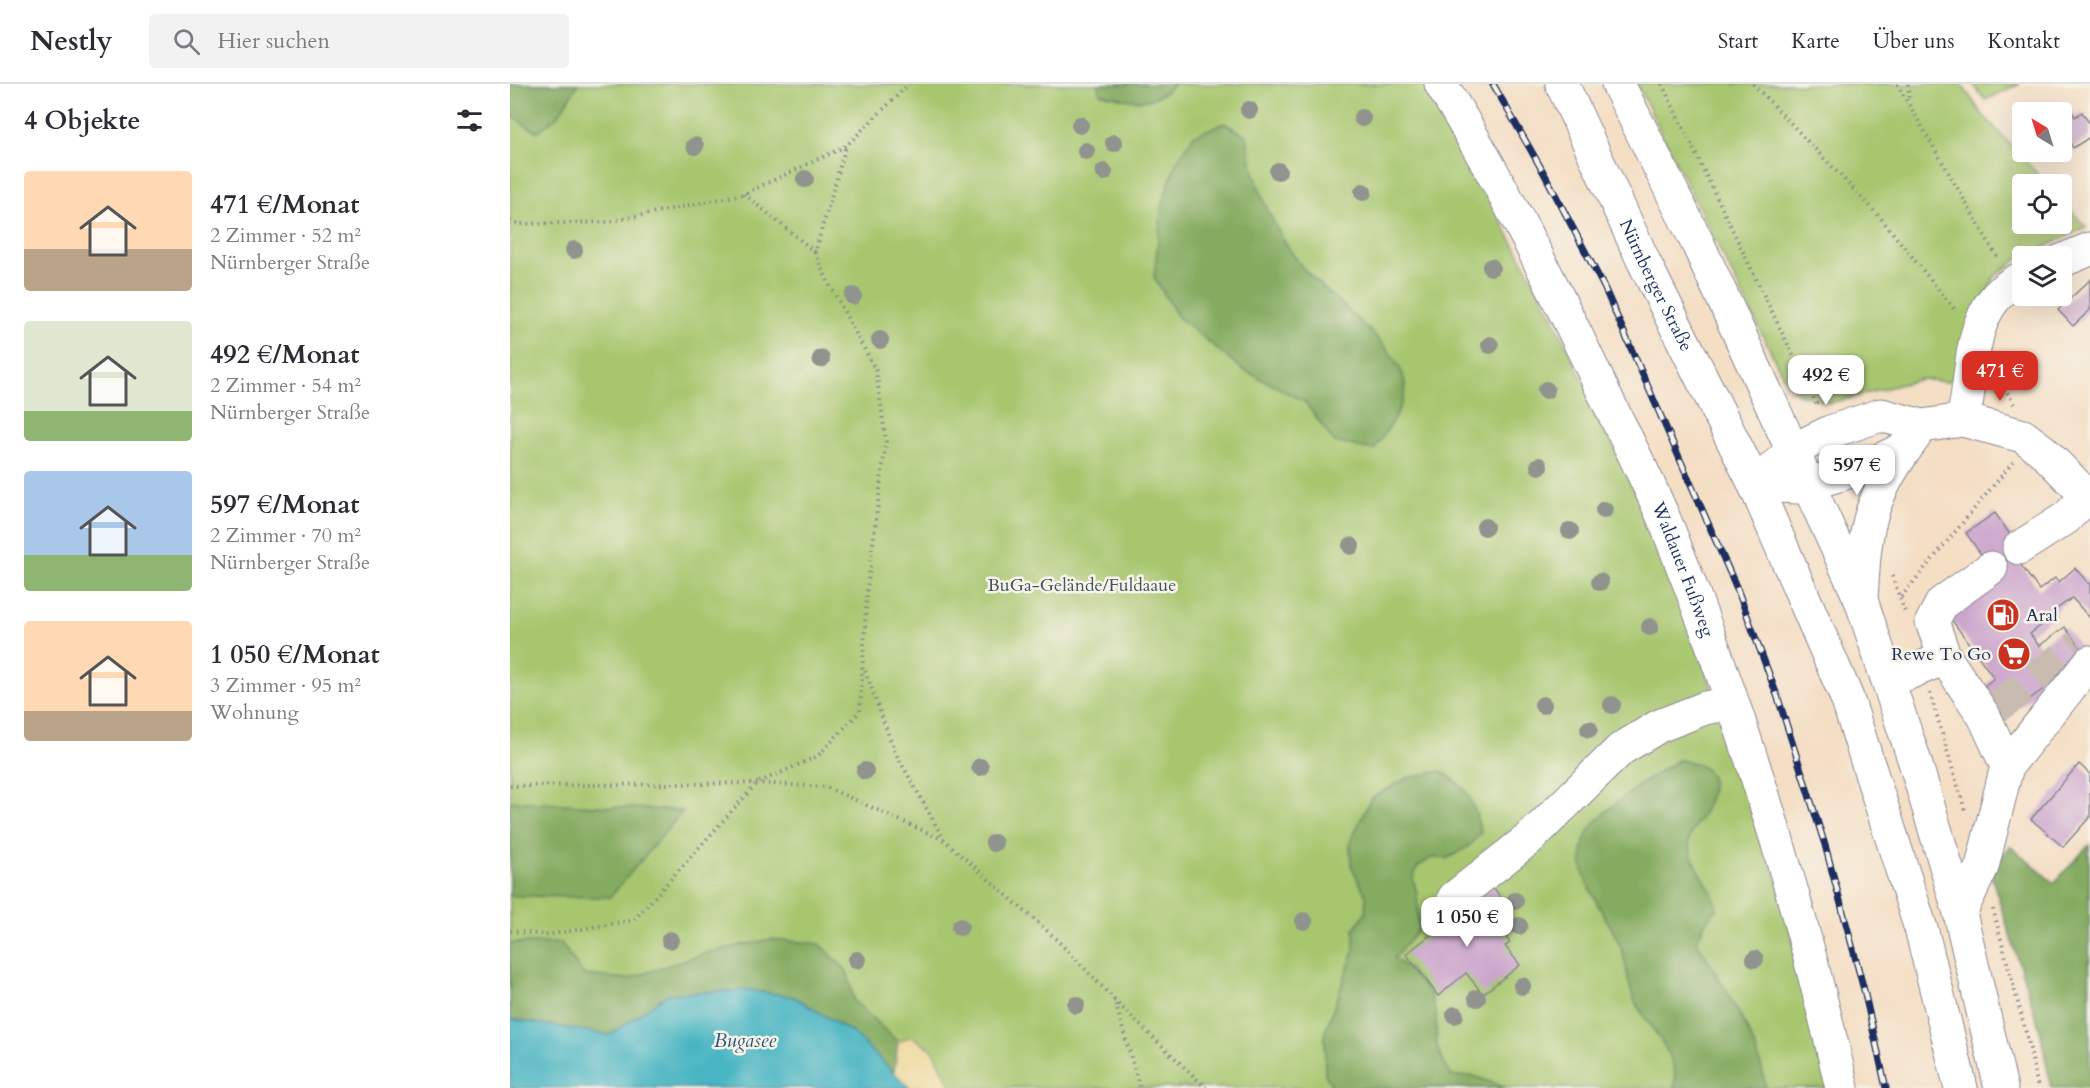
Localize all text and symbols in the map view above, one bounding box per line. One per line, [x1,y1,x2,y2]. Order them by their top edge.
search box [149,14,569,68]
text: Nestly [30,22,113,60]
icon: search [170,25,203,58]
text: Hier suchen [218,26,330,56]
text: Start [1718,27,1758,56]
text: Karte [1791,27,1840,56]
text: Über uns [1873,27,1955,56]
text: Kontakt [1988,27,2060,56]
north arrow [2012,102,2072,162]
map controls [2012,102,2072,306]
text: 4 Objekte [24,103,140,138]
icon: filters [453,104,486,137]
button: locate [2012,174,2072,234]
text: 471 €/Monat [210,187,359,222]
icon: home [72,195,144,267]
street label: Nürnberger Straße [1613,215,1698,356]
text: 2 Zimmer · 52 m² [210,222,361,249]
button: layers [2012,246,2072,306]
text: Nürnberger Straße [210,249,370,276]
text: 492 €/Monat [210,337,359,372]
icon: home [72,345,144,417]
pin: 471 € [1958,351,2042,402]
pin: 492 € [1784,355,1868,406]
text: 471 € [1976,357,2024,384]
text: 492 € [1802,361,1850,388]
text: 2 Zimmer · 54 m² [210,372,361,399]
text: Nürnberger Straße [210,399,370,426]
pin: 597 € [1815,445,1899,496]
text: 597 € [1833,451,1881,478]
text: 597 €/Monat [210,487,359,522]
icon: home [72,495,144,567]
street label: Waldauer Fußweg [1645,497,1721,641]
text: 2 Zimmer · 70 m² [210,522,361,549]
text: Nürnberger Straße [210,549,370,576]
park label: BuGa-Gelände/Fuldaaue [988,573,1176,598]
fuel station icon: Aral [1985,597,2021,633]
place label: Aral [2026,603,2058,628]
supermarket icon: Rewe To Go [1996,636,2032,672]
text: 1 050 €/Monat [210,637,380,672]
place label: Rewe To Go [1891,642,1991,667]
icon: home [72,645,144,717]
text: 3 Zimmer · 95 m² [210,672,361,699]
text: Wohnung [210,699,299,726]
pin: 1 050 € [1412,897,1522,948]
text: 1 050 € [1435,903,1499,930]
water label: Bugasee [714,1027,776,1054]

